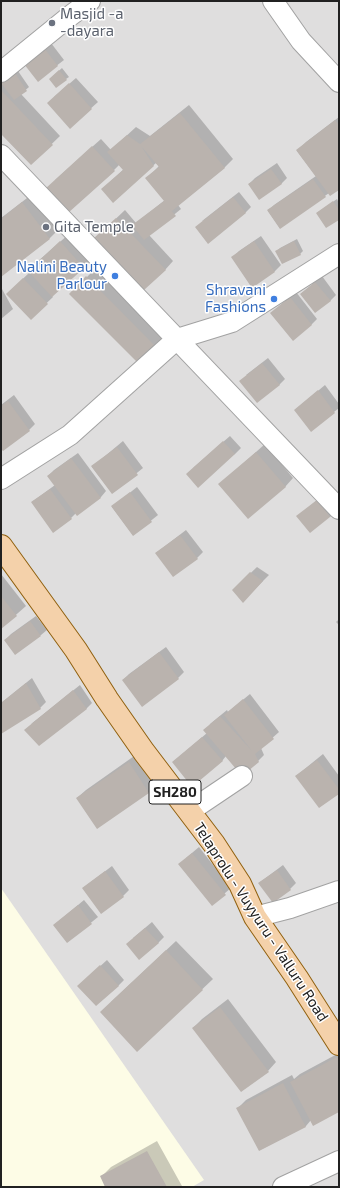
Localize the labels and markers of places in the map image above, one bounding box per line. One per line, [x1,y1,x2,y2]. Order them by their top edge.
place label: Masjid -a -dayara [60,5,123,40]
marker: Masjid -a -dayara [47,18,57,28]
place label: Gita Temple [54,218,134,236]
marker: Gita Temple [41,222,51,232]
place label: Nalini Beauty Parlour [16,258,107,293]
marker: Nalini Beauty Parlour [110,271,120,281]
place label: Shravani Fashions [205,281,266,316]
marker: Shravani Fashions [269,294,279,304]

